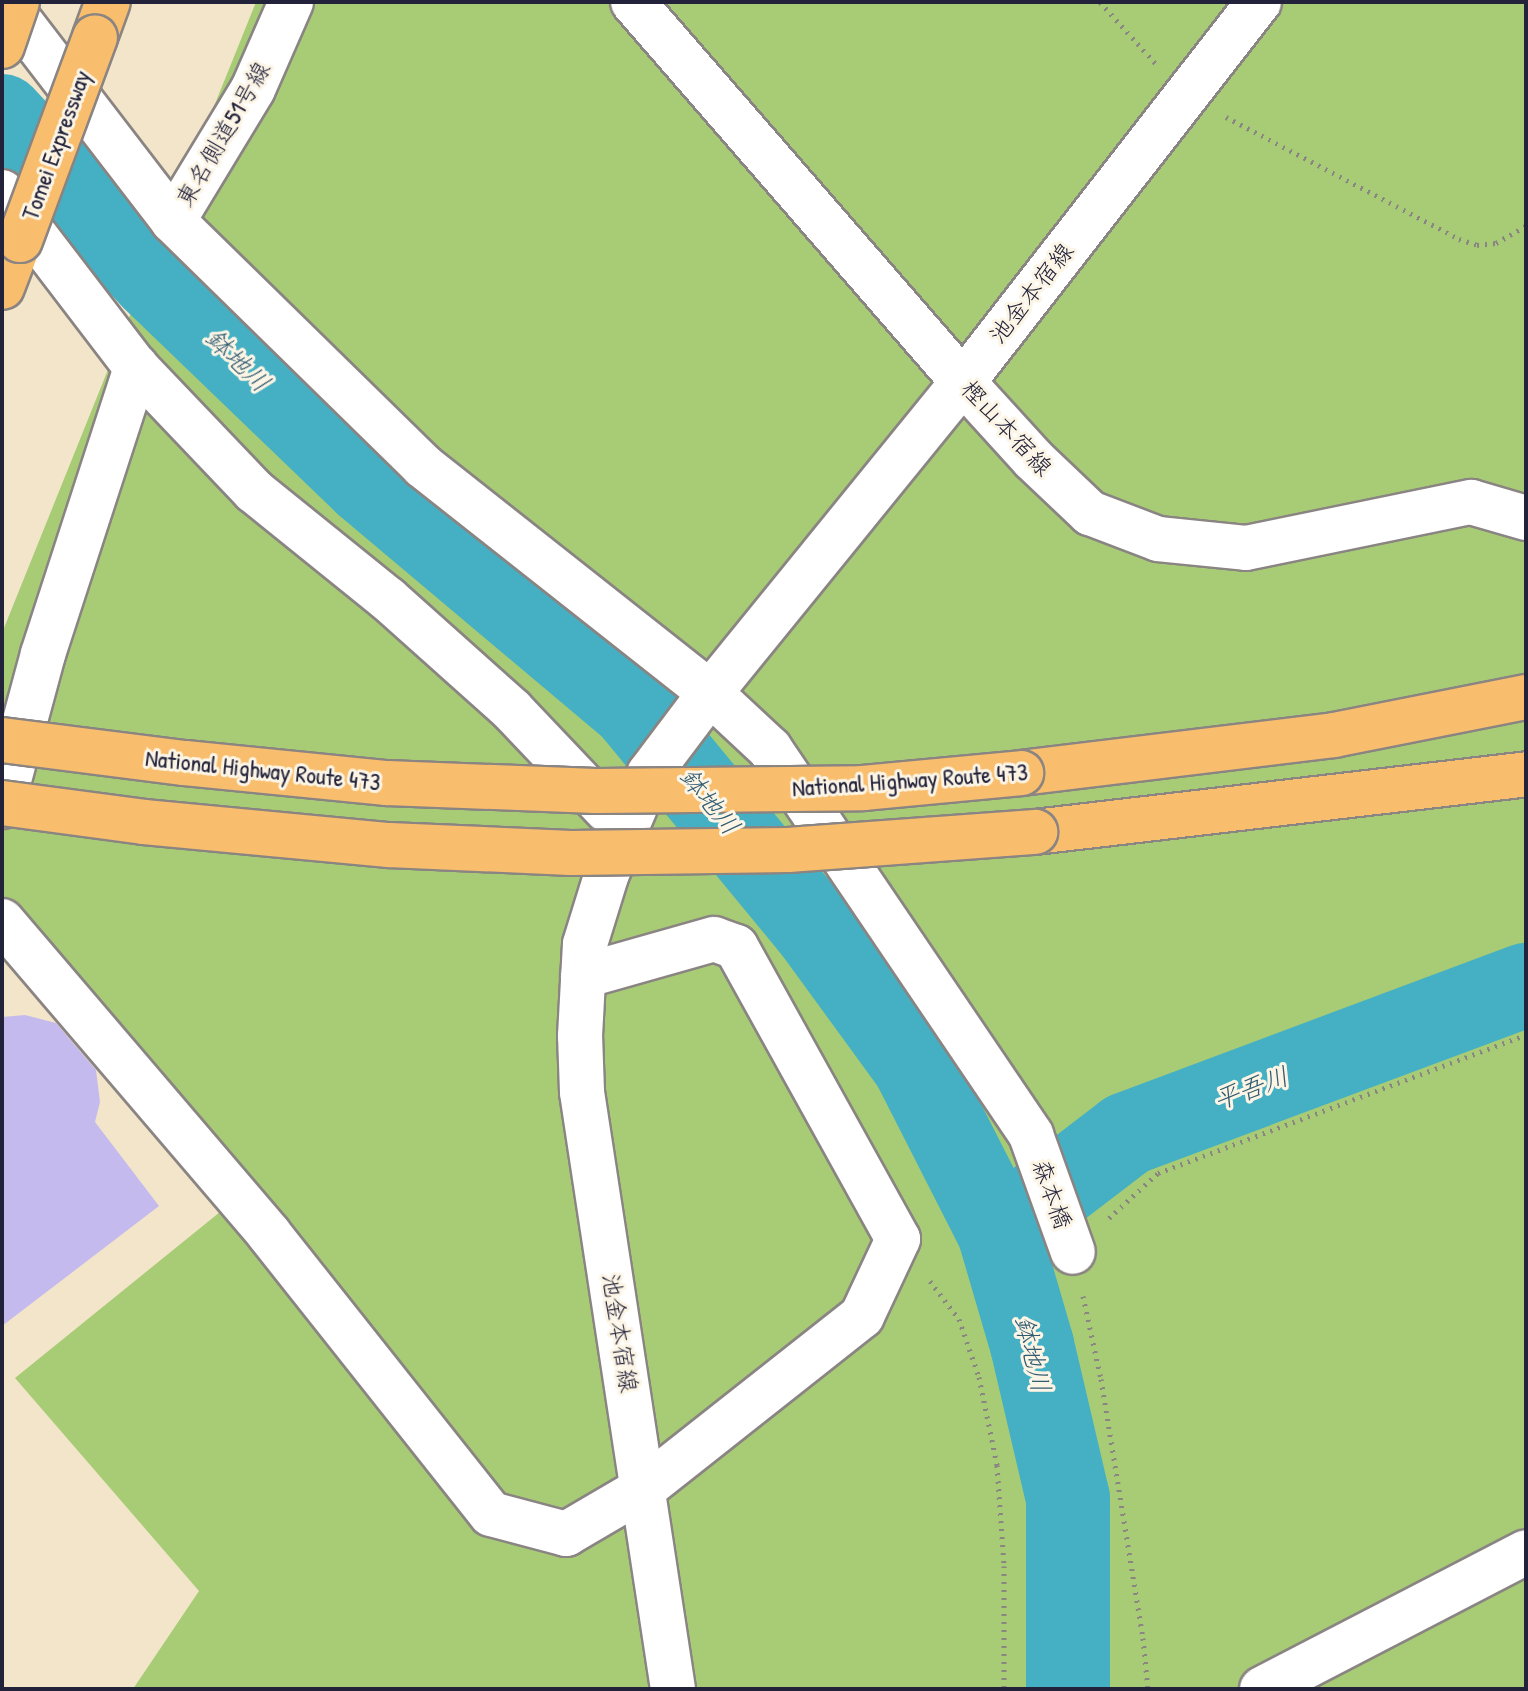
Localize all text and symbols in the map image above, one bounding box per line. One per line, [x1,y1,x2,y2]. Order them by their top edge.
street label: 東名側道51号線 [170,56,276,212]
street label: Tomei Expressway [16,66,96,224]
street label: 池金本宿線 [983,237,1079,349]
water label: 鉢地川 [199,322,277,398]
street label: 樫山本宿線 [956,374,1058,482]
street label: National Highway Route 473 [144,743,382,797]
street label: National Highway Route 473 [791,757,1029,803]
water label: 鉢地川 [673,761,747,841]
water label: 平吾川 [1209,1060,1293,1116]
street label: 森本橋 [1026,1155,1078,1233]
street label: 池金本宿線 [596,1271,644,1395]
water label: 鉢地川 [1008,1312,1058,1396]

